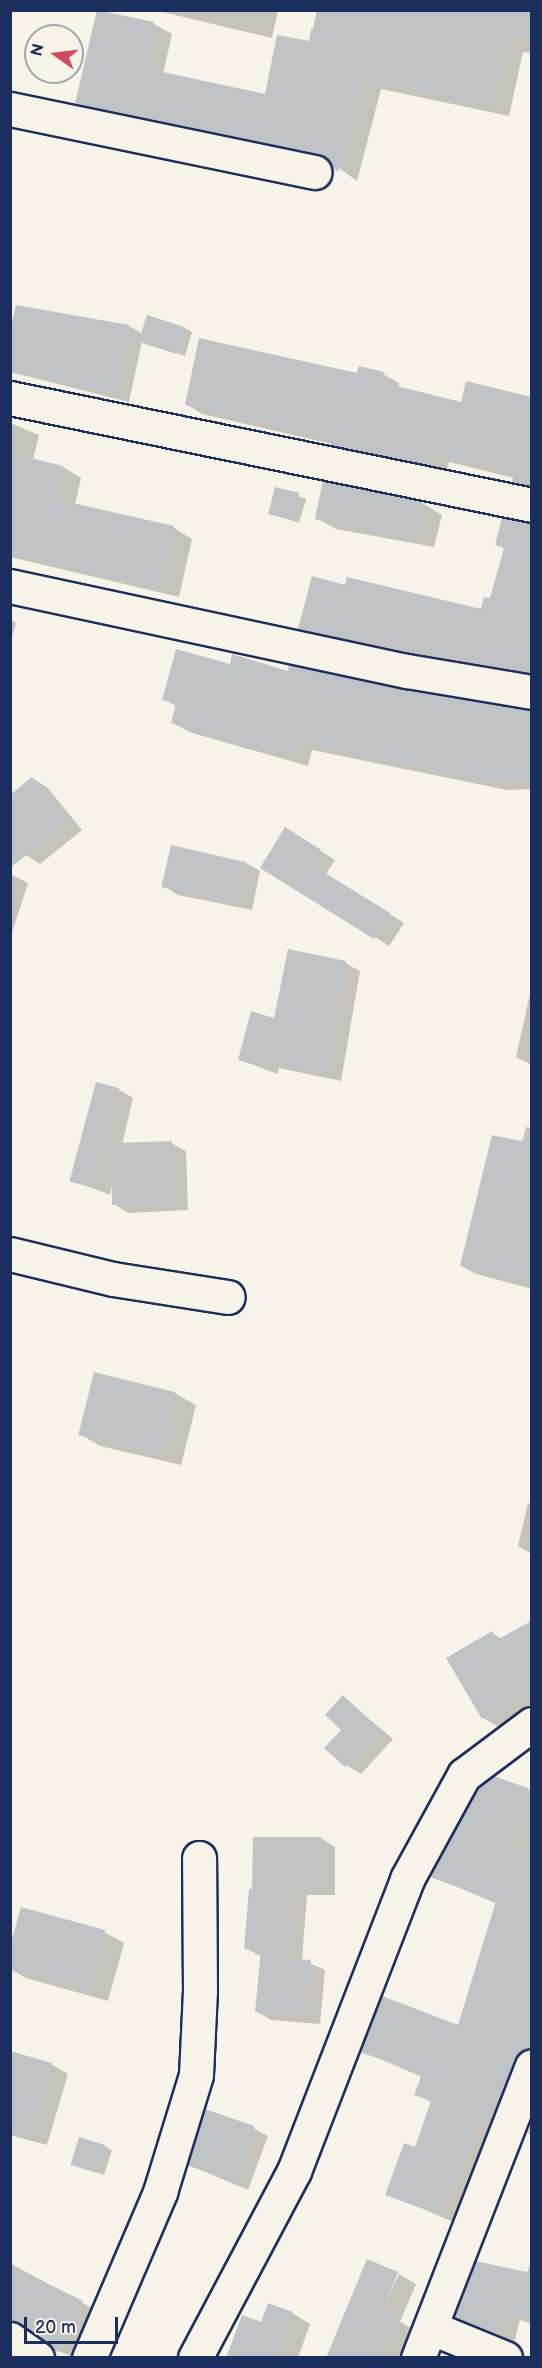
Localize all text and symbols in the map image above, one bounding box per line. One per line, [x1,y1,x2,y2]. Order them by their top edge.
north arrow [24,24,84,84]
text: N [27,42,49,58]
scale bar [27,2305,122,2343]
text: 20 m [35,2317,76,2338]

